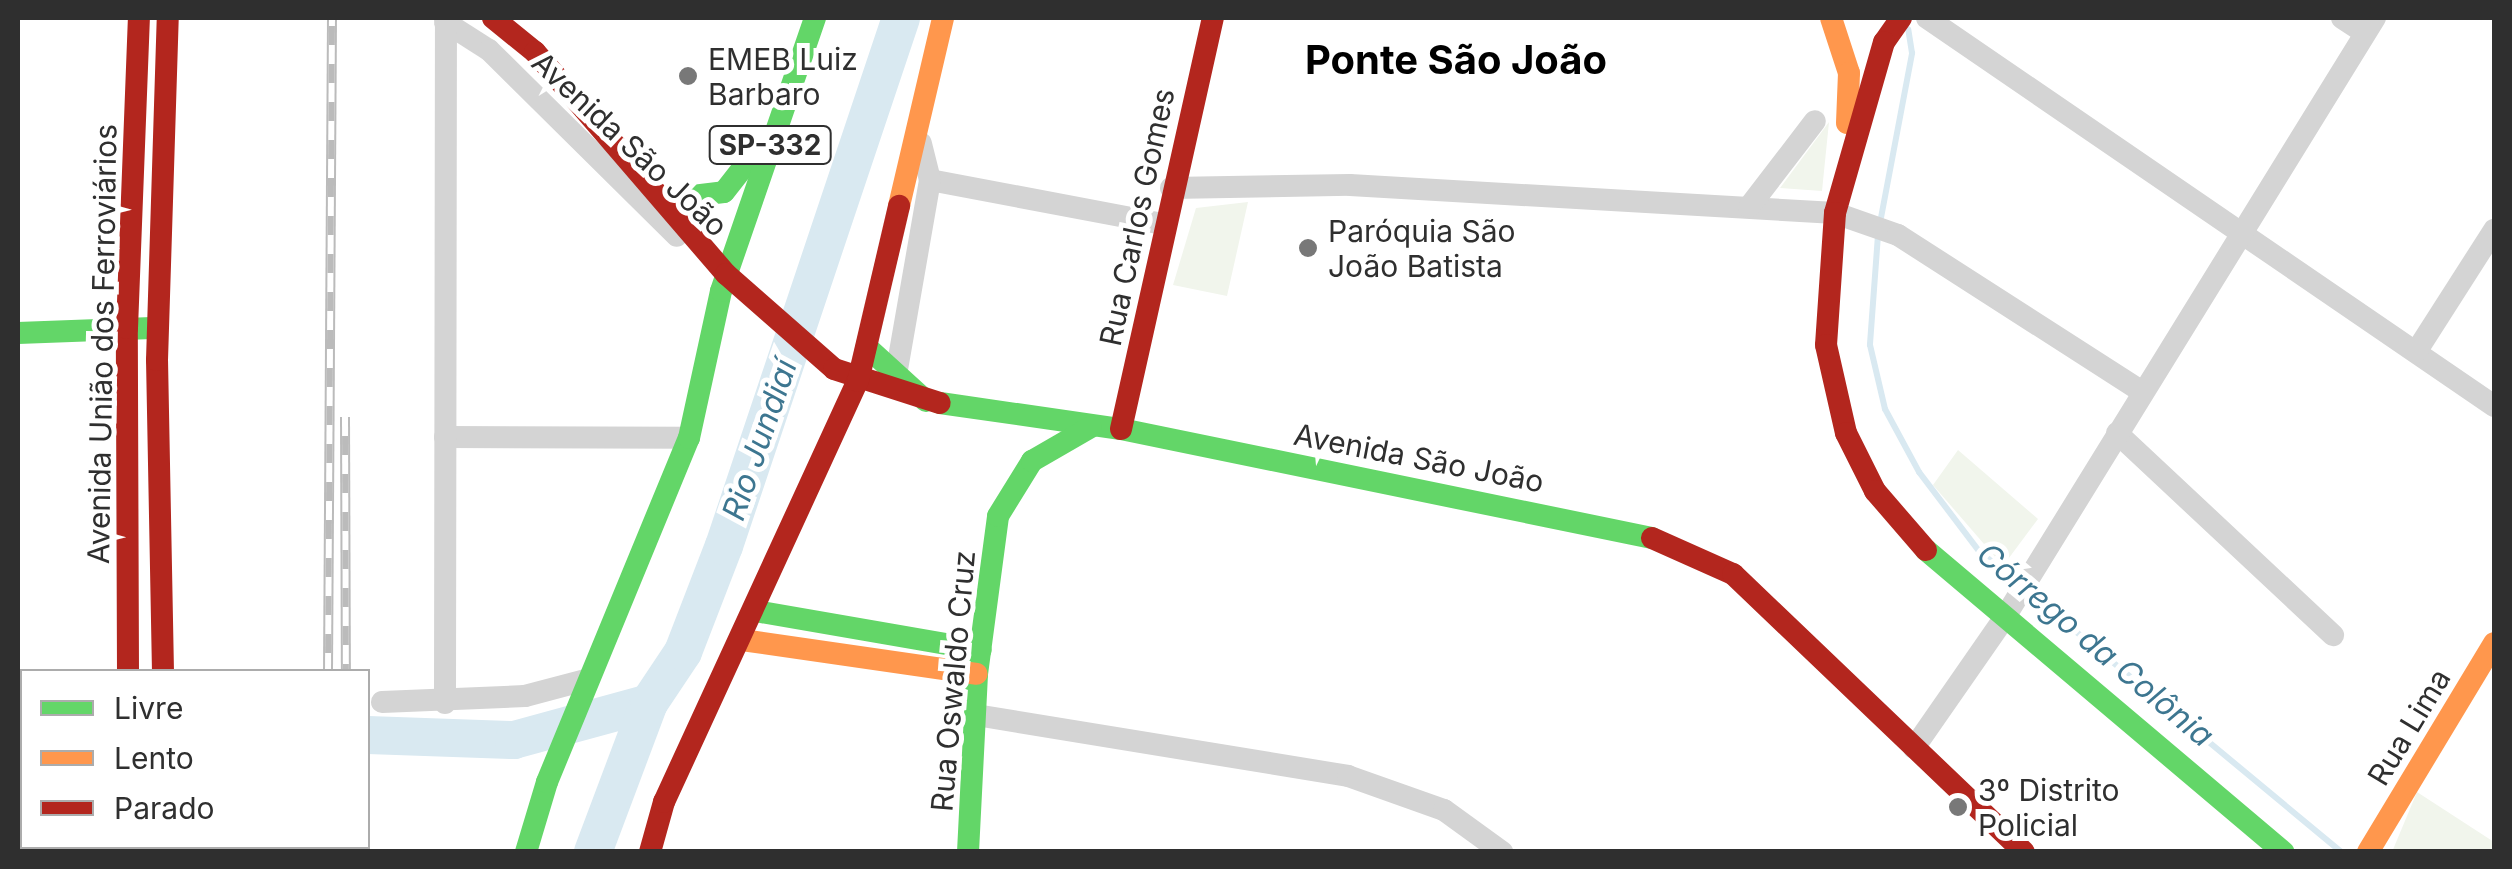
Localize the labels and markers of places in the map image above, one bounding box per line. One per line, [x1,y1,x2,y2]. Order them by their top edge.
place label: EMEB Luiz Barbaro [708,41,858,112]
marker: EMEB Luiz Barbaro [677,65,699,87]
place label: Paróquia São João Batista [1328,213,1516,284]
marker: Paróquia São João Batista [1297,237,1319,259]
place label: 3º Distrito Policial [1978,772,2120,842]
marker: 3º Distrito Policial [1947,796,1969,818]

